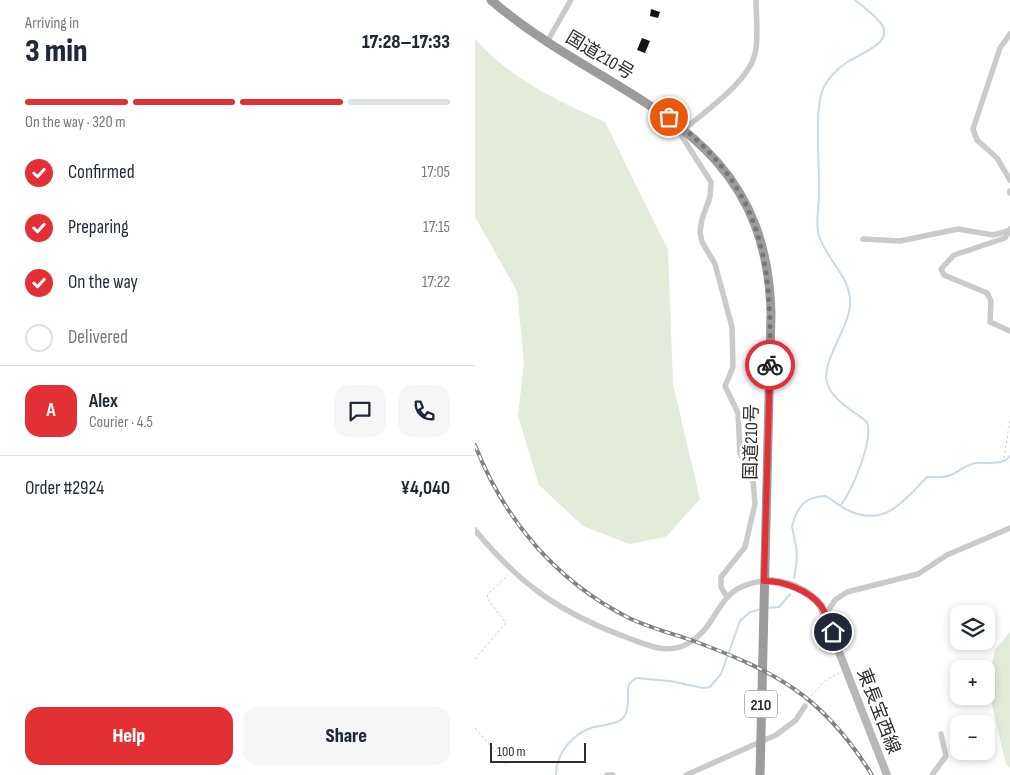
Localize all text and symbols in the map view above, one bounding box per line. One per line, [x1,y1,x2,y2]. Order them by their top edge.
text: Arriving in [25,14,79,33]
street label: 国道210号 [562,27,638,84]
text: 17:28–17:33 [362,31,450,54]
text: 3 min [25,32,87,71]
pin [648,96,690,138]
icon: bag [655,103,683,131]
text: On the way · 320 m [25,113,125,132]
icon: check [25,159,53,187]
text: Confirmed [68,161,135,184]
text: 17:05 [422,163,450,182]
icon: check [25,214,53,242]
text: Preparing [68,216,129,239]
text: 17:15 [423,218,450,237]
icon: check [25,269,53,297]
text: On the way [68,271,138,294]
text: 17:22 [422,273,450,292]
text: Delivered [68,326,128,349]
courier [745,340,795,390]
icon: bike [756,351,784,379]
button: chat [334,385,386,437]
button: phone [398,385,450,437]
text: Alex [89,390,118,413]
text: A [46,399,56,422]
street label: 国道210号 [740,404,763,480]
text: Courier · 4.5 [89,413,153,432]
text: Order #2924 [25,477,104,500]
text: ¥4,040 [401,477,450,500]
map controls [950,605,995,760]
button: layers [950,605,995,650]
pin [812,611,854,653]
icon: home [819,618,847,646]
button: + [950,660,995,705]
street label: 東長宝西線 [853,665,904,757]
road number: 210 [745,691,777,718]
button: Help [25,707,233,765]
button: Share [243,707,450,765]
button: − [950,715,995,760]
scale bar [490,740,586,763]
text: 100 m [497,743,526,760]

